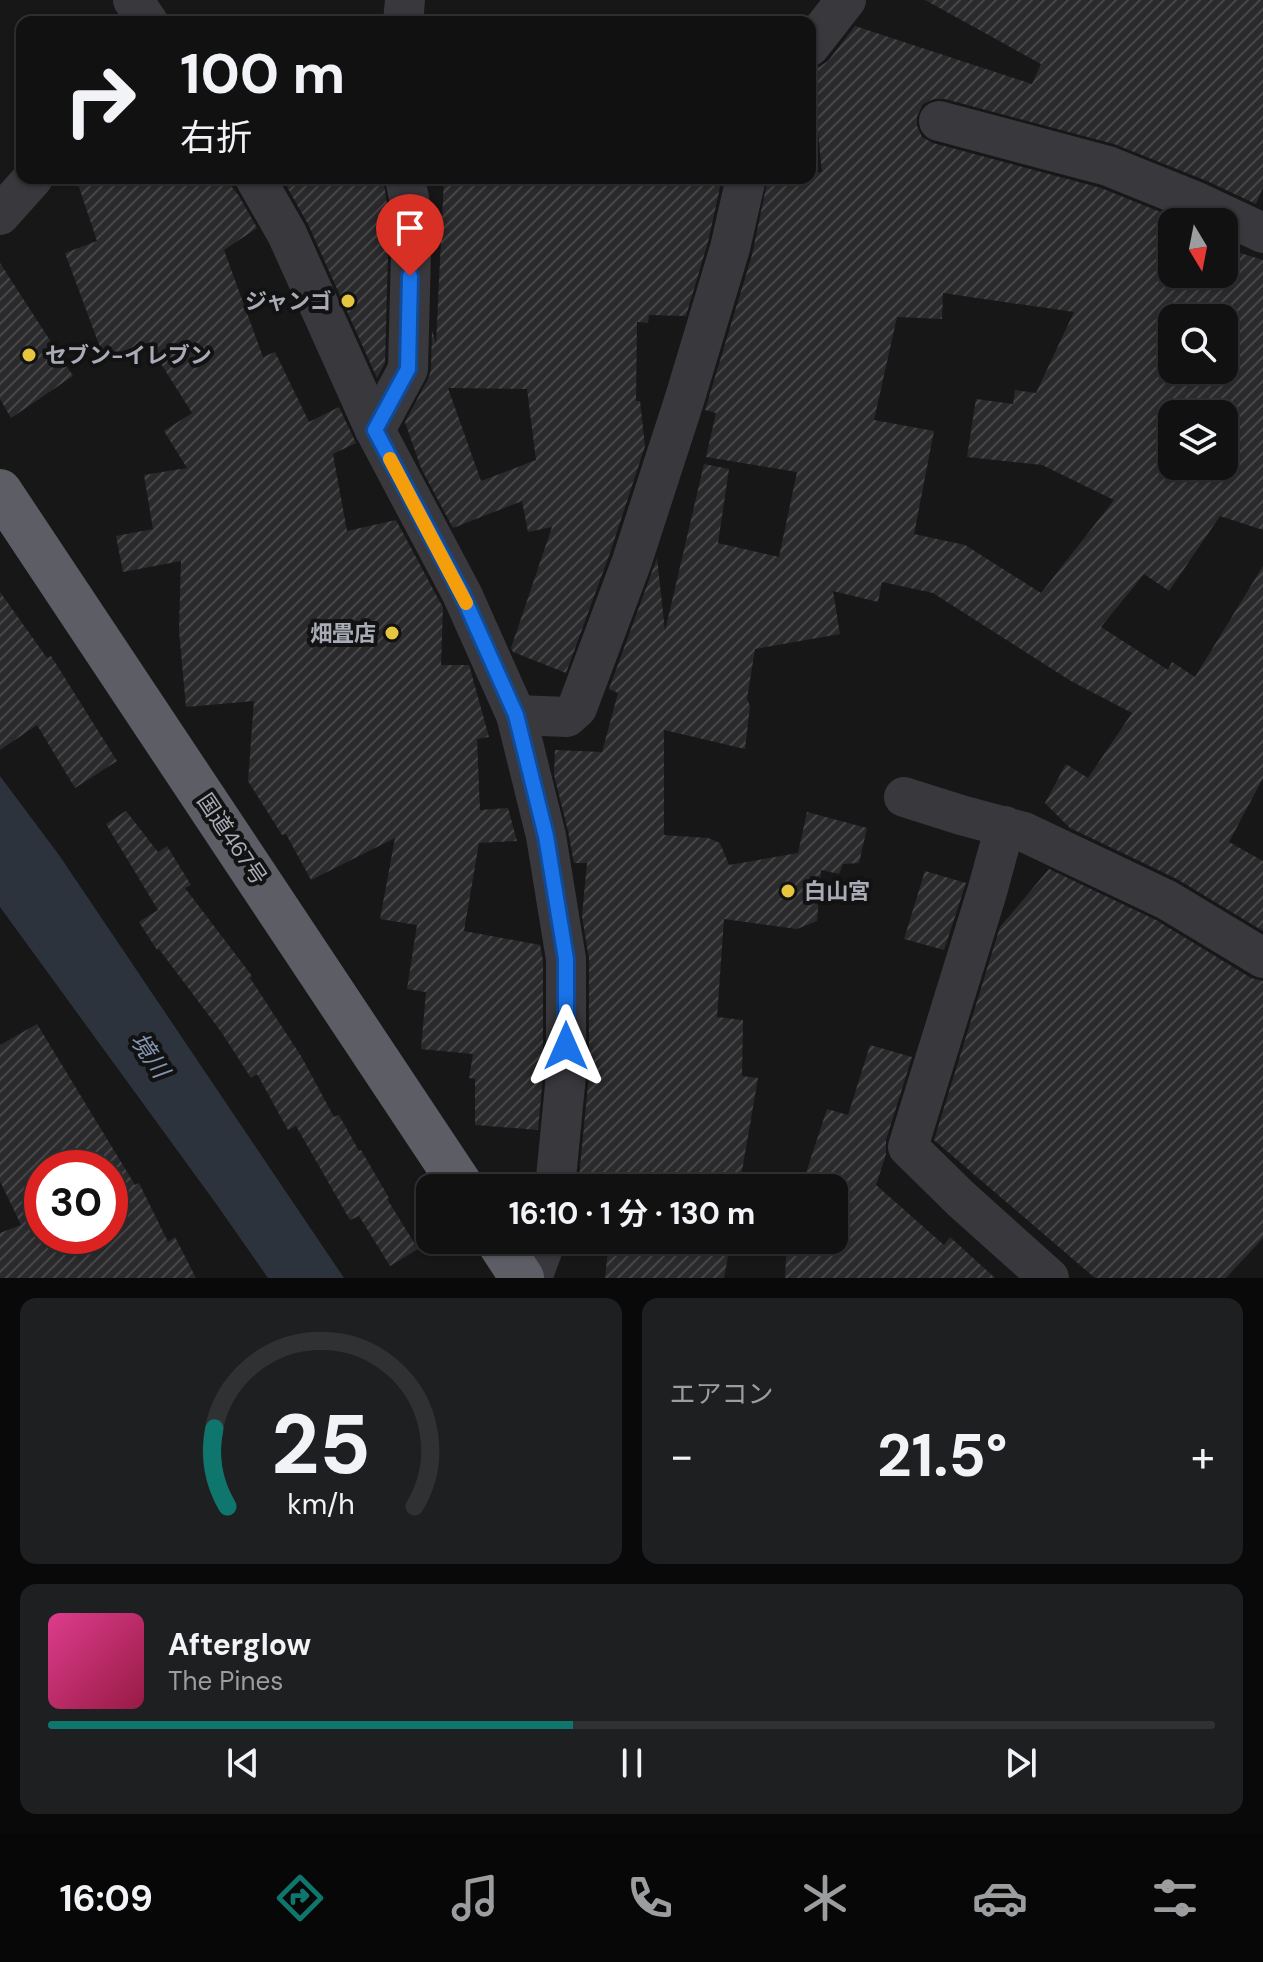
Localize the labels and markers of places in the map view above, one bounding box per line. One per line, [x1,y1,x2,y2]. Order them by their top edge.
pin [376,194,444,276]
place label: ジャンゴ [245,287,332,316]
marker: ジャンゴ [339,292,357,310]
place label: セブン-イレブン [45,341,212,370]
marker: セブン-イレブン [20,346,38,364]
place label: 畑畳店 [310,619,376,648]
marker: 畑畳店 [383,624,401,642]
place label: 白山宮 [804,877,870,906]
marker: 白山宮 [779,882,797,900]

